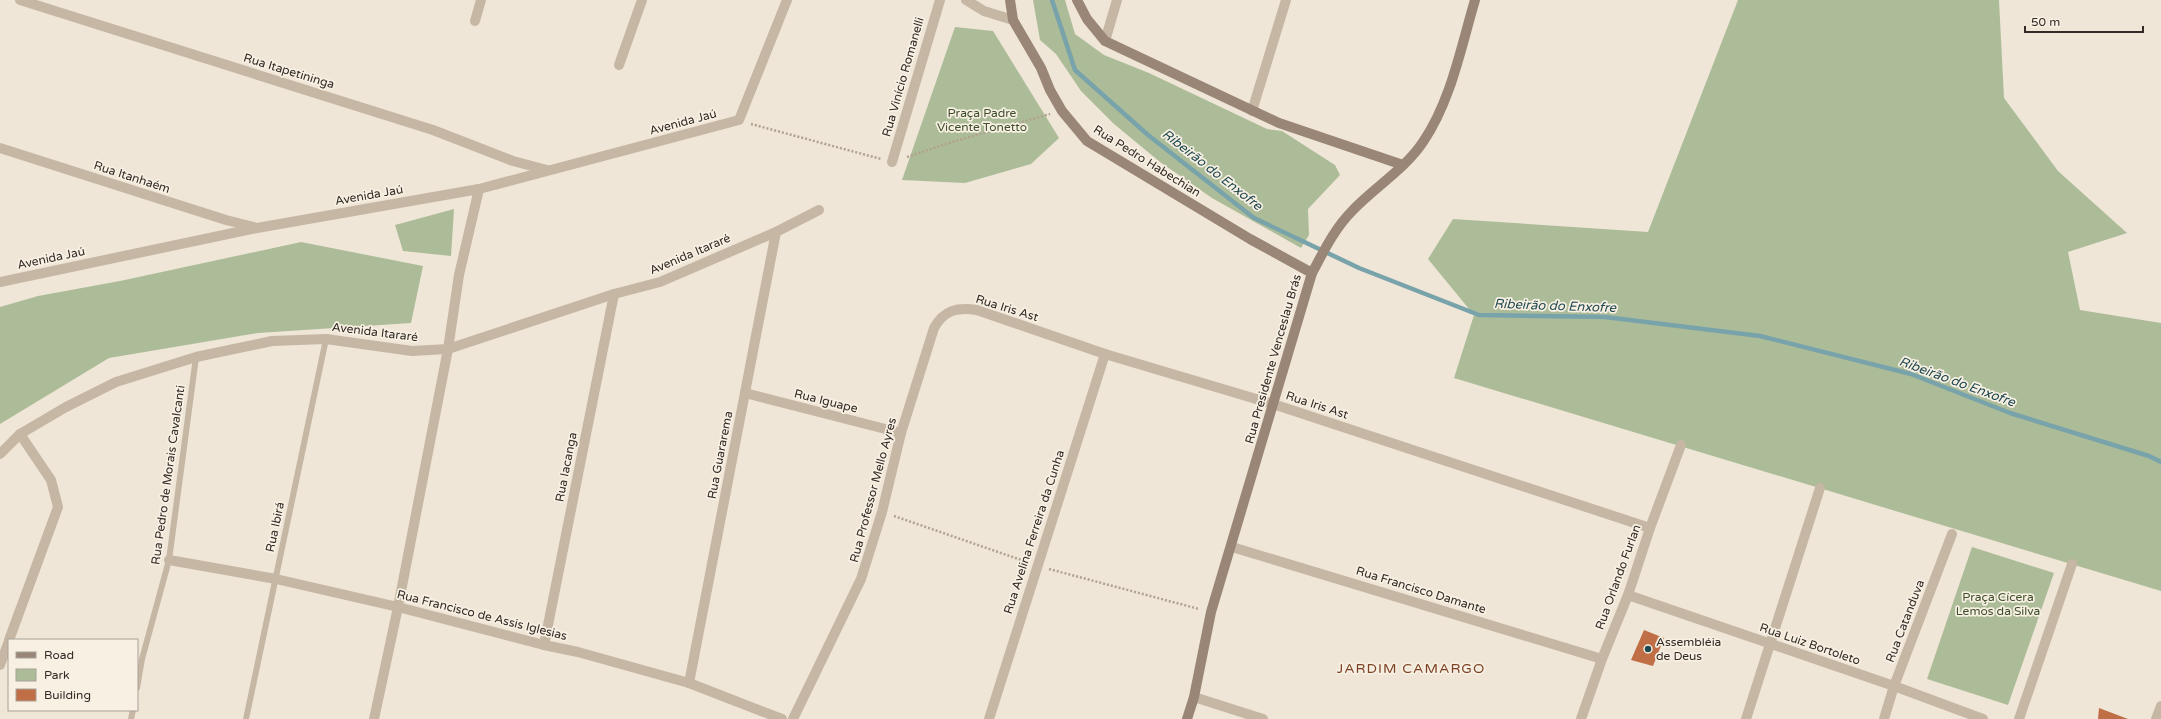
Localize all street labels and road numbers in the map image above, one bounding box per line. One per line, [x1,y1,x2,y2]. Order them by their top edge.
street label: Rua Vinício Romanelli [879,16,927,138]
street label: Rua Itapetininga [242,51,336,91]
street label: Avenida Jaú [648,106,718,138]
street label: Rua Pedro Habechian [1091,122,1203,200]
street label: Rua Itanhaém [92,158,172,196]
street label: Avenida Jaú [334,182,404,208]
street label: Avenida Itararé [647,231,733,277]
street label: Avenida Jaú [16,244,86,272]
street label: Rua Presidente Venceslau Brás [1242,272,1304,445]
street label: Rua Iris Ast [974,292,1040,324]
street label: Avenida Itararé [331,320,419,344]
street label: Rua Pedro de Morais Cavalcanti [148,384,188,566]
street label: Rua Iguape [793,386,859,416]
street label: Rua Iris Ast [1284,388,1350,422]
street label: Rua Guararema [705,410,735,500]
street label: Rua Professor Mello Ayres [847,416,899,564]
street label: Rua Iacanga [552,431,580,503]
street label: Rua Avelina Ferreira da Cunha [1001,448,1067,616]
street label: Rua Ibirá [263,501,287,553]
street label: Rua Orlando Furlan [1592,523,1644,631]
street label: Rua Francisco Damante [1354,564,1488,617]
street label: Rua Catanduva [1883,578,1927,664]
street label: Rua Francisco de Assis Iglesias [395,587,569,643]
street label: Rua Luiz Bortoleto [1758,620,1862,668]

